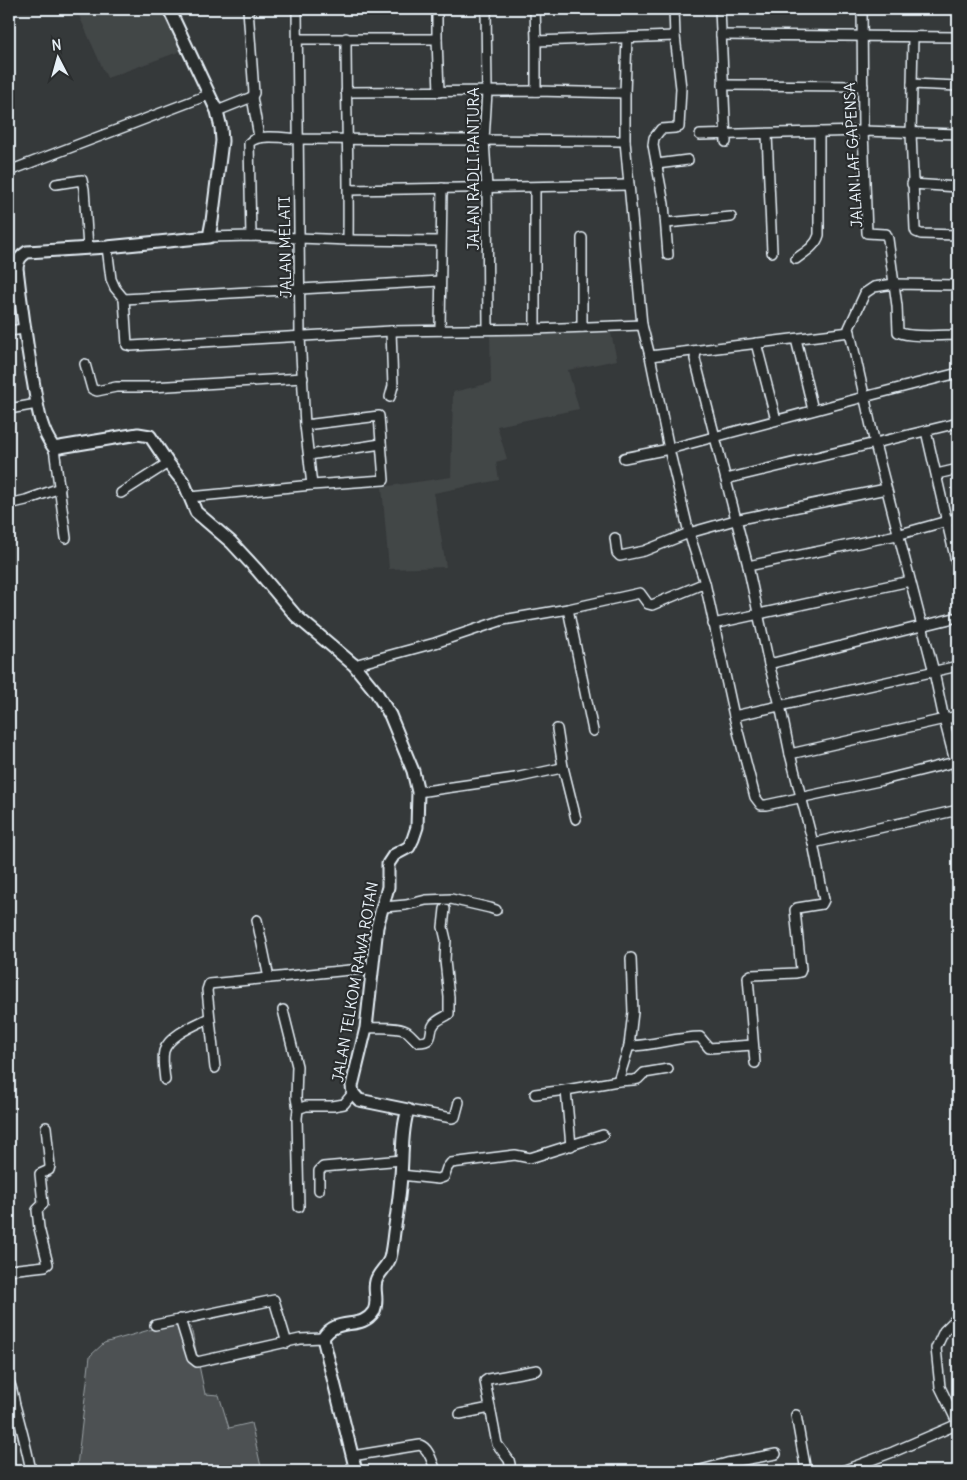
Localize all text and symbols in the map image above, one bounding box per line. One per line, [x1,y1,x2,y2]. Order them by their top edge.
north arrow [32,32,82,82]
text: N [51,36,62,55]
street label: JALAN LAF GAPENSA [840,81,866,228]
street label: JALAN RADLI PANTURA [464,87,483,251]
street label: JALAN MELATI [275,196,295,298]
street label: JALAN TELKOM RAWA ROTAN [328,880,382,1084]

